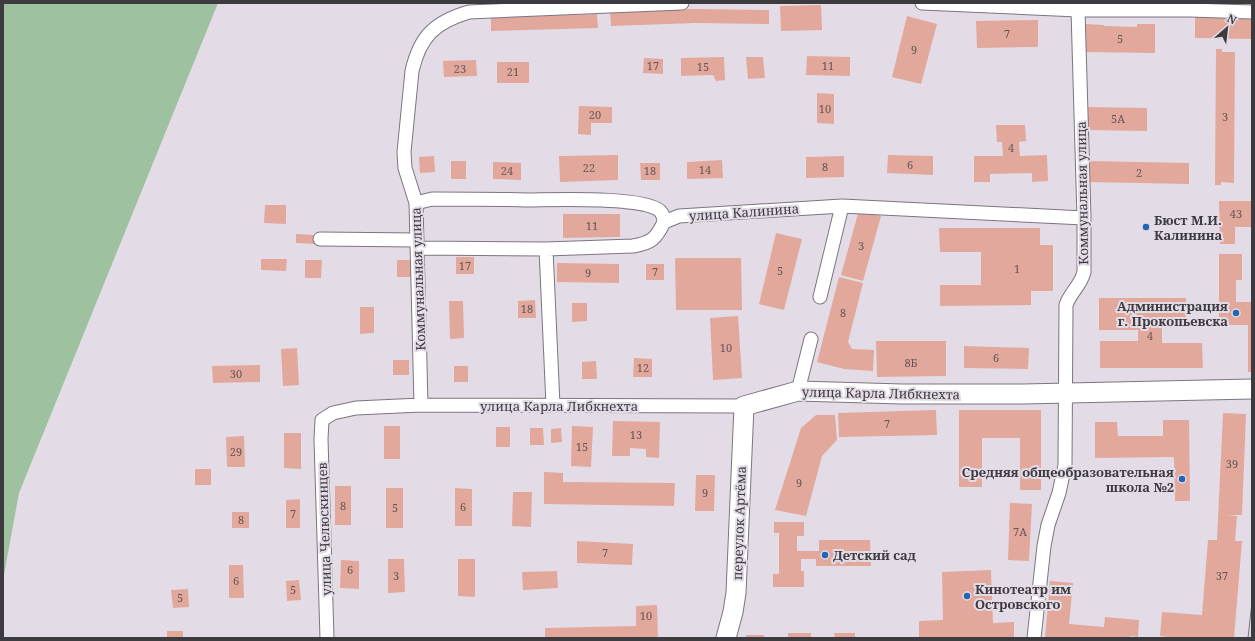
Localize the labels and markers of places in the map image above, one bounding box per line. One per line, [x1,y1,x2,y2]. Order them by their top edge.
place label: Бюст М.И. Калинина [1154,211,1223,244]
marker: Бюст М.И. Калинина [1141,222,1151,232]
place label: Администрация г. Прокопьевска [1117,297,1228,330]
marker: Администрация г. Прокопьевска [1231,308,1241,318]
place label: Средняя общеобразовательная школа №2 [962,463,1174,496]
marker: Средняя общеобразовательная школа №2 [1177,474,1187,484]
place label: Детский сад [833,546,916,564]
marker: Детский сад [820,550,830,560]
place label: Кинотеатр им Островского [975,580,1071,613]
marker: Кинотеатр им Островского [962,591,972,601]

